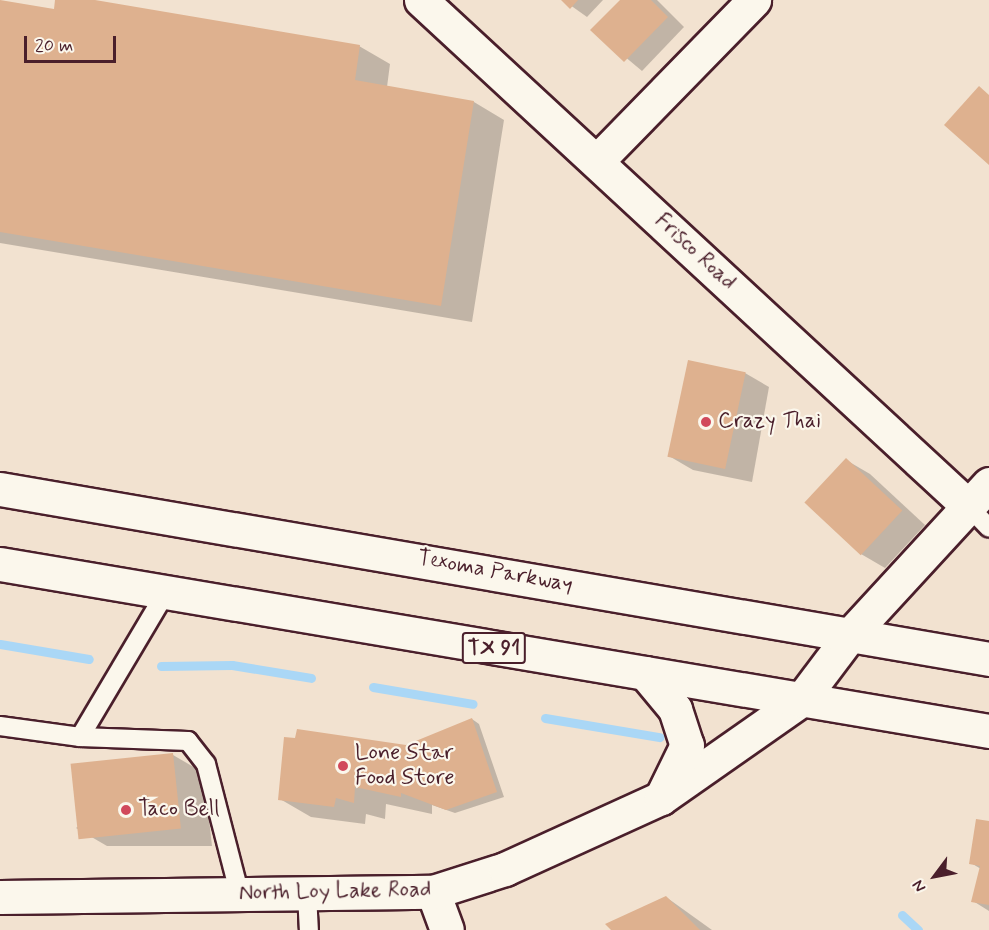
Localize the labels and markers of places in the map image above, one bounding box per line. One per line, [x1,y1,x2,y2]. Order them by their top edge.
place label: Crazy Thai [718,409,821,435]
marker: Crazy Thai [699,415,713,429]
place label: Lone Star Food Store [355,740,451,792]
marker: Lone Star Food Store [336,759,350,773]
place label: Taco Bell [138,797,218,823]
marker: Taco Bell [119,803,133,817]

